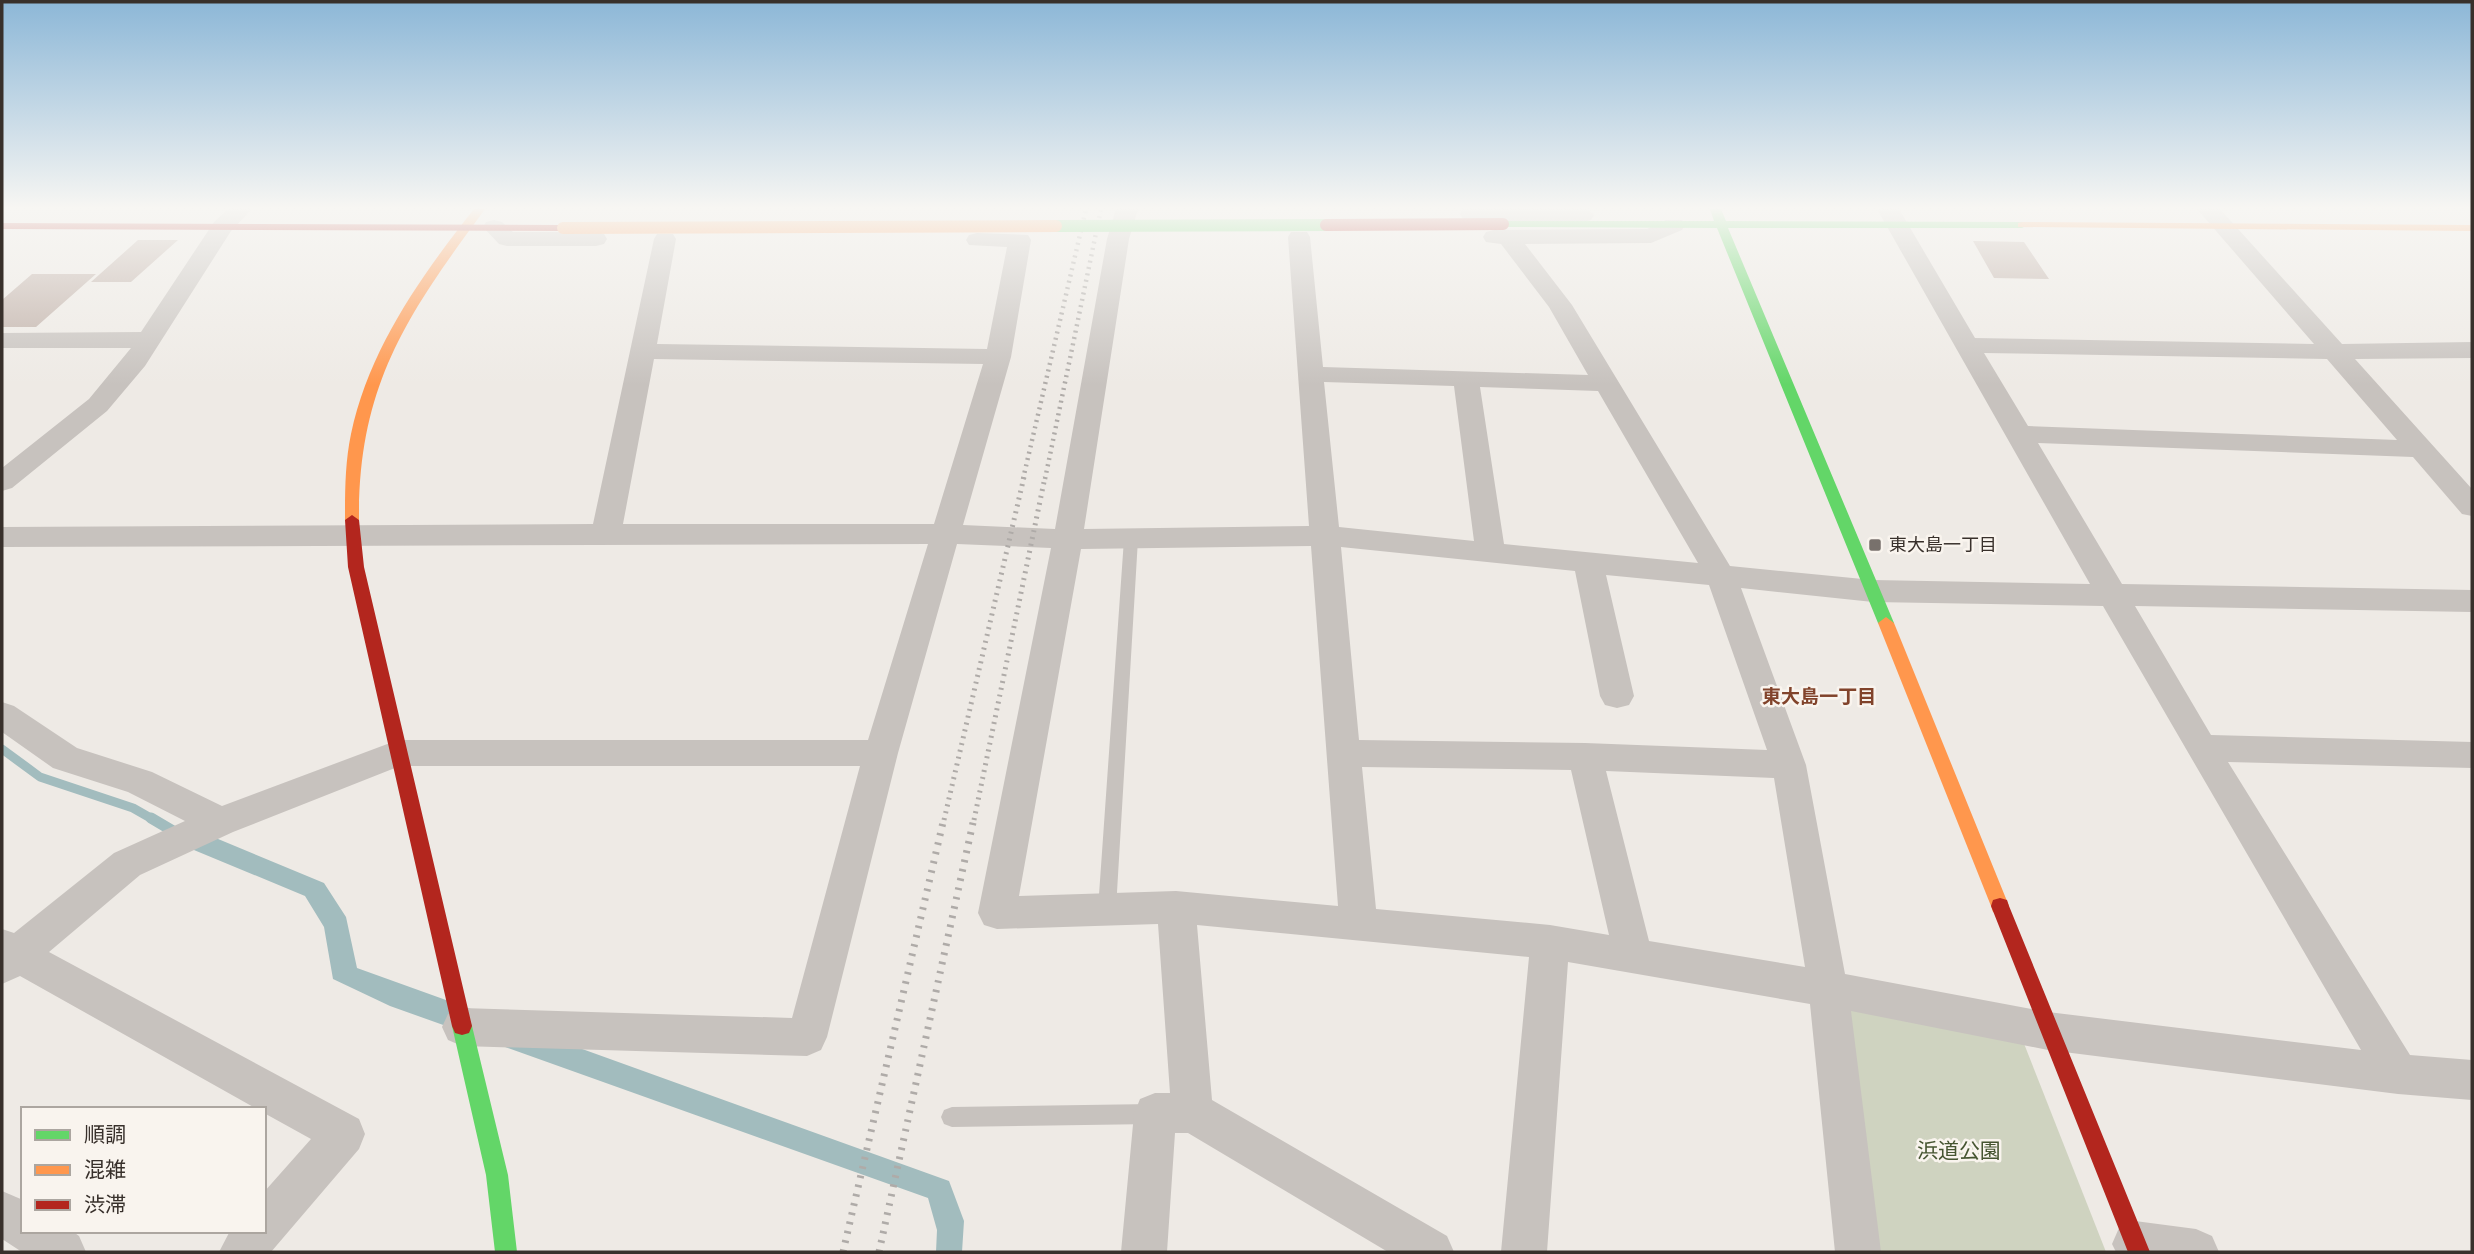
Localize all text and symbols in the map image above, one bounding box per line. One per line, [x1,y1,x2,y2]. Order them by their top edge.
place label: 東大島一丁目 [1889,533,1997,556]
marker: 東大島一丁目 [1867,537,1883,553]
district label: 東大島一丁目 [1762,684,1876,708]
legend [21,1107,266,1233]
text: 順調 [84,1121,126,1147]
park label: 浜道公園 [1917,1137,2001,1163]
text: 混雑 [84,1156,126,1182]
text: 渋滞 [84,1191,126,1217]

